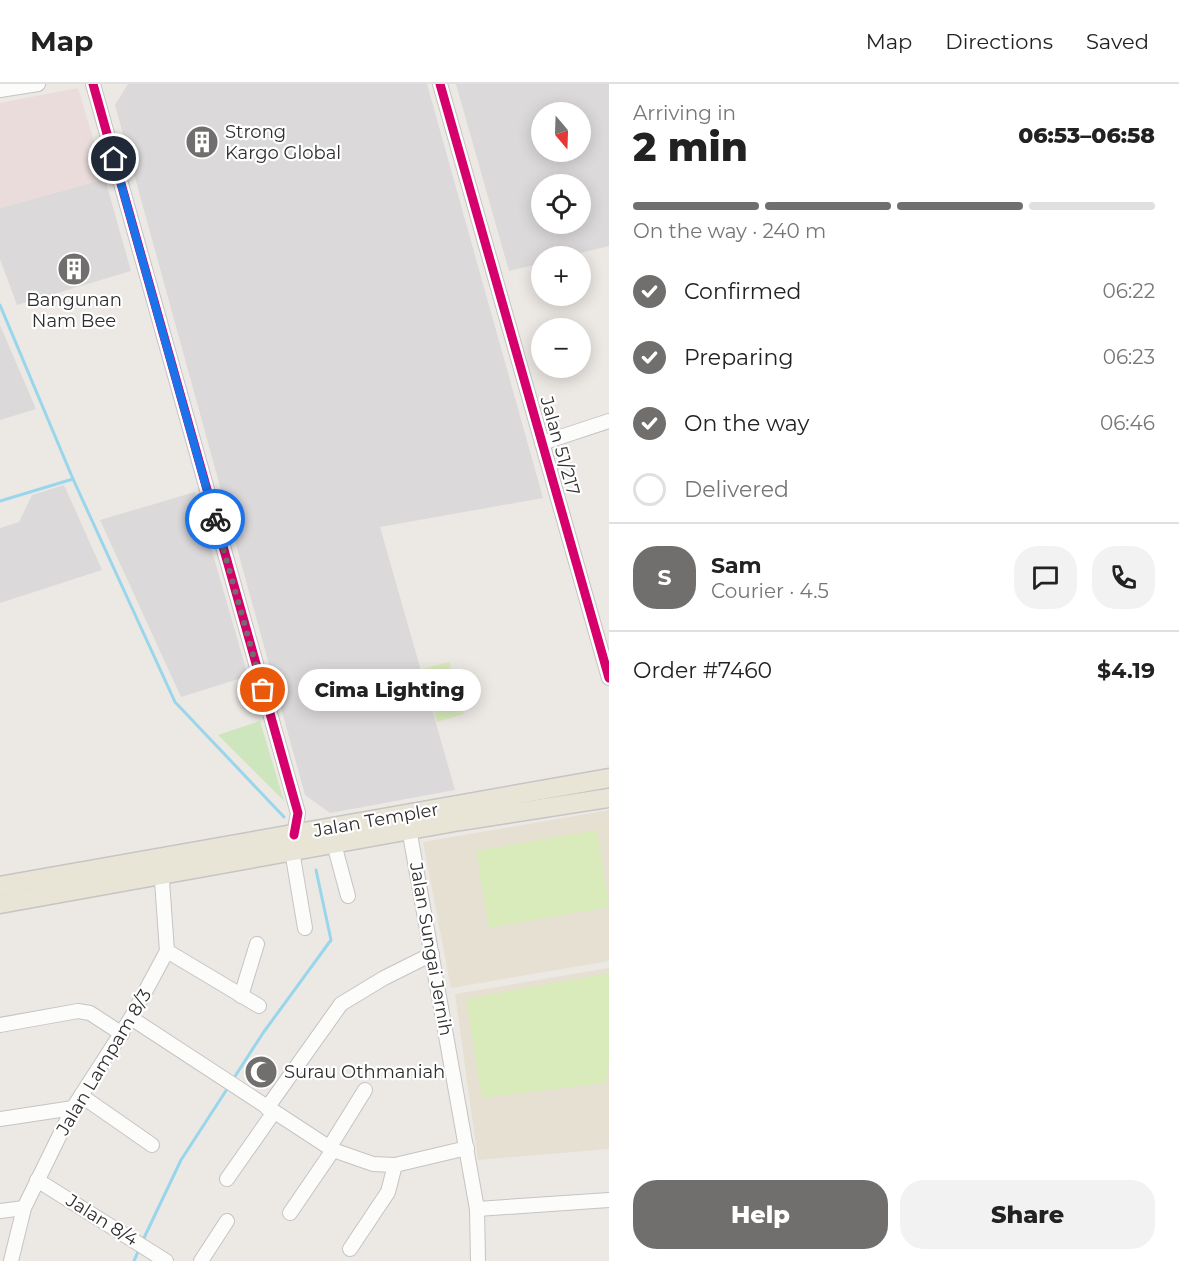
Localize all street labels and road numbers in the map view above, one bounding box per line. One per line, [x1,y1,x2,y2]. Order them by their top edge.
street label: Jalan 51/217 [535,393,585,498]
street label: Jalan Templer [311,798,440,842]
street label: Jalan Sungai Jernih [405,859,457,1038]
street label: Jalan Lampam 8/3 [51,985,156,1140]
street label: Jalan 8/4 [61,1189,142,1251]

